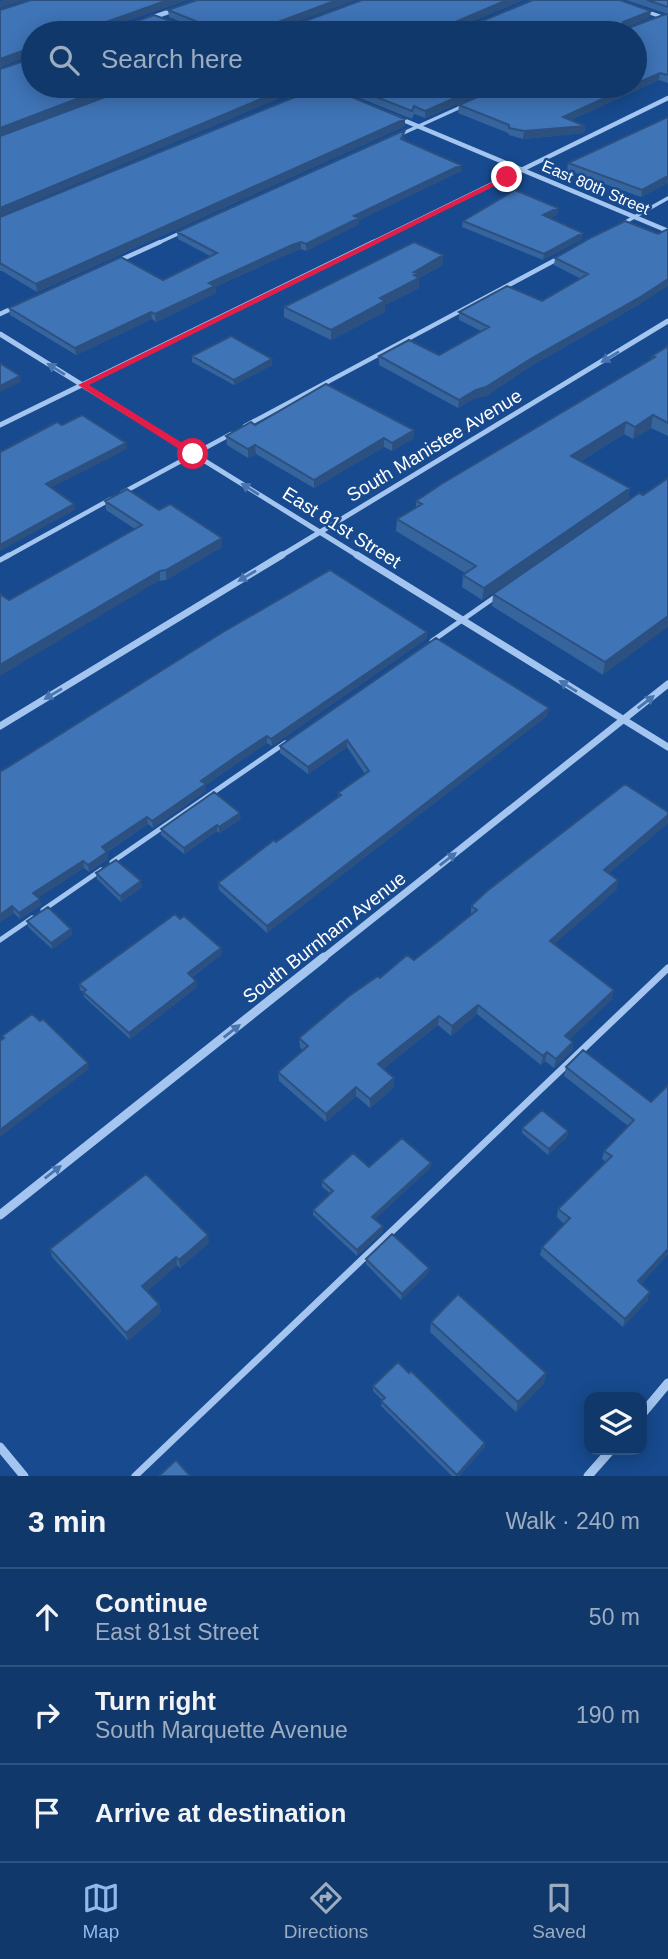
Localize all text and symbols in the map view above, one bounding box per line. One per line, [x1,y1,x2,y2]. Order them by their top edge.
search box [21,21,647,98]
icon: search [45,41,83,79]
text: Search here [101,44,243,74]
street label: East 80th Street [540,157,652,218]
route end [491,161,522,192]
one-way arrow [600,350,619,363]
one-way arrow [47,363,66,375]
street label: South Manistee Avenue [343,385,526,506]
route start [177,438,208,469]
one-way arrow [240,482,259,495]
street label: East 81st Street [279,483,405,573]
one-way arrow [238,570,257,582]
one-way arrow [559,679,578,692]
one-way arrow [44,688,63,701]
one-way arrow [636,695,654,710]
one-way arrow [439,852,457,866]
street label: South Burnham Avenue [239,867,410,1007]
one-way arrow [222,1023,240,1038]
one-way arrow [44,1165,62,1180]
map controls [584,1392,647,1455]
button: layers [584,1392,647,1455]
text: 3 min [28,1505,106,1538]
text: Walk · 240 m [505,1508,640,1534]
text: Continue [95,1588,208,1618]
icon: ahead [28,1598,66,1636]
text: 50 m [589,1604,640,1630]
text: East 81st Street [95,1619,259,1645]
text: Turn right [95,1686,216,1716]
icon: right [28,1696,66,1734]
text: 190 m [576,1702,640,1728]
text: South Marquette Avenue [95,1717,348,1743]
icon: arrive [28,1794,66,1832]
text: Arrive at destination [95,1798,346,1828]
tab: Map [82,1879,120,1943]
tab: Directions [284,1879,368,1943]
tab: Saved [532,1879,586,1943]

